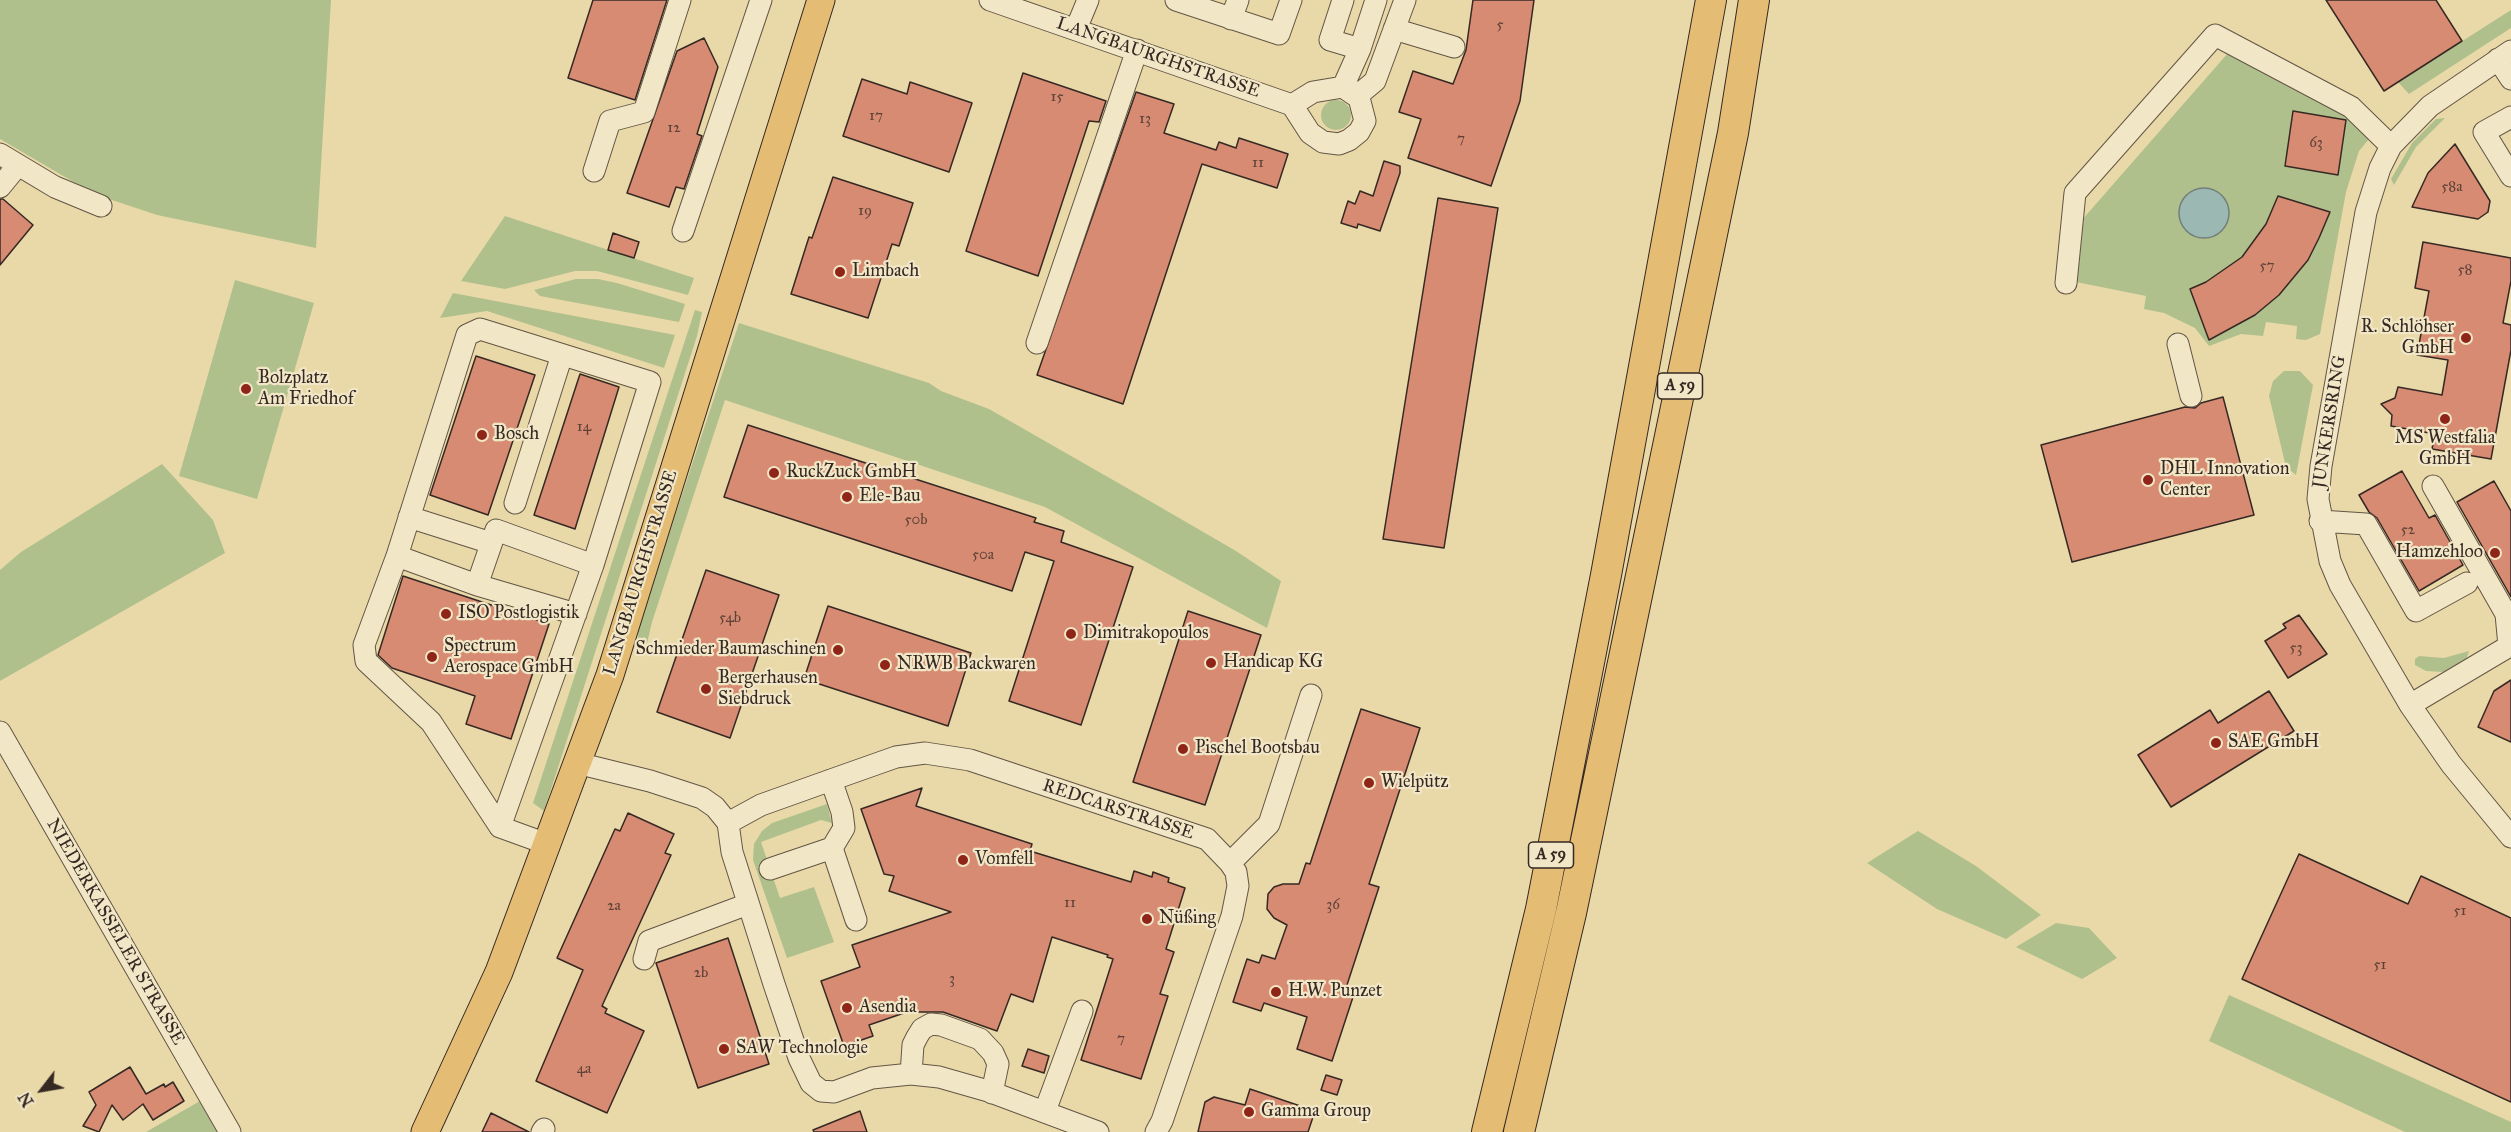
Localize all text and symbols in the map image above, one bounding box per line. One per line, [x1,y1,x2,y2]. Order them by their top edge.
street label: LANGBAURGHSTRASSE [1053,13,1263,103]
house number: 5 [1497,16,1503,34]
house number: 15 [1051,88,1063,106]
house number: 17 [869,107,883,125]
house number: 13 [1139,110,1151,128]
house number: 12 [667,119,681,137]
house number: 7 [1457,130,1465,148]
house number: 63 [2309,134,2323,152]
house number: 11 [1252,154,1264,172]
house number: 58a [2441,178,2463,196]
house number: 19 [858,202,872,220]
house number: 57 [2260,257,2274,275]
place label: Limbach [852,261,919,283]
house number: 58 [2458,261,2472,279]
marker: Limbach [833,265,847,279]
place label: R. Schlöhser GmbH [2361,317,2454,360]
marker: R. Schlöhser GmbH [2459,331,2473,345]
street label: JUNKERSRING [2309,354,2351,490]
place label: Bolzplatz Am Friedhof [258,368,354,410]
road number: A 59 [1658,373,1702,399]
marker: Bolzplatz Am Friedhof [239,382,253,396]
marker: MS Westfalia GmbH [2438,412,2452,426]
house number: 14 [577,418,591,436]
place label: Bosch [494,424,539,446]
marker: Bosch [475,428,489,442]
place label: MS Westfalia GmbH [2395,428,2495,470]
place label: DHL Innovation Center [2160,459,2289,502]
place label: RuckZuck GmbH [786,462,917,484]
marker: RuckZuck GmbH [767,466,781,480]
street label: LANGBAURGHSTRASSE [599,468,683,678]
marker: DHL Innovation Center [2141,473,2155,487]
place label: Ele-Bau [859,486,921,508]
marker: Ele-Bau [840,490,854,504]
house number: 50b [905,511,927,529]
house number: 52 [2401,521,2415,539]
place label: Hamzehloo [2396,542,2483,564]
house number: 50a [972,546,994,564]
marker: Hamzehloo [2488,546,2502,560]
place label: ISO Postlogistik [458,603,579,625]
marker: ISO Postlogistik [439,607,453,621]
house number: 54b [719,609,741,627]
place label: Dimitrakopoulos [1083,623,1209,645]
marker: Dimitrakopoulos [1064,627,1078,641]
place label: Spectrum Aerospace GmbH [444,636,574,678]
place label: Schmieder Baumaschinen [635,639,826,661]
house number: 53 [2290,639,2302,657]
marker: Schmieder Baumaschinen [831,643,845,657]
marker: Spectrum Aerospace GmbH [425,650,439,664]
place label: Handicap KG [1223,652,1323,674]
place label: NRWB Backwaren [897,654,1036,676]
marker: Handicap KG [1204,656,1218,670]
marker: NRWB Backwaren [878,658,892,672]
place label: Bergerhausen Siebdruck [718,668,818,710]
marker: Bergerhausen Siebdruck [699,682,713,696]
place label: SAE GmbH [2228,732,2319,754]
marker: SAE GmbH [2209,736,2223,750]
place label: Pischel Bootsbau [1195,738,1320,760]
marker: Pischel Bootsbau [1176,742,1190,756]
place label: Wielpütz [1381,772,1449,794]
street label: REDCARSTRASSE [1040,775,1196,845]
marker: Wielpütz [1362,776,1376,790]
street label: NIEDERKASSELER STRASSE [41,815,189,1049]
road number: A 59 [1528,842,1574,868]
place label: Vomfell [975,849,1034,871]
marker: Vomfell [956,853,970,867]
house number: 11 [1064,894,1076,912]
house number: 36 [1326,896,1340,914]
house number: 2a [607,897,621,915]
house number: 51 [2454,902,2466,920]
place label: Nüßing [1159,908,1216,930]
marker: Nüßing [1140,912,1154,926]
house number: 51 [2374,956,2386,974]
house number: 2b [694,964,708,982]
house number: 3 [949,970,955,988]
place label: H.W. Punzet [1288,981,1382,1003]
marker: H.W. Punzet [1269,985,1283,999]
place label: Asendia [859,997,917,1019]
marker: Asendia [840,1001,854,1015]
house number: 7 [1117,1030,1125,1048]
place label: SAW Technologie [736,1038,868,1060]
marker: SAW Technologie [717,1042,731,1056]
north arrow [12,1060,72,1120]
house number: 4a [577,1060,591,1078]
text: N [15,1089,38,1110]
place label: Gamma Group [1261,1101,1371,1123]
marker: Gamma Group [1242,1105,1256,1119]

